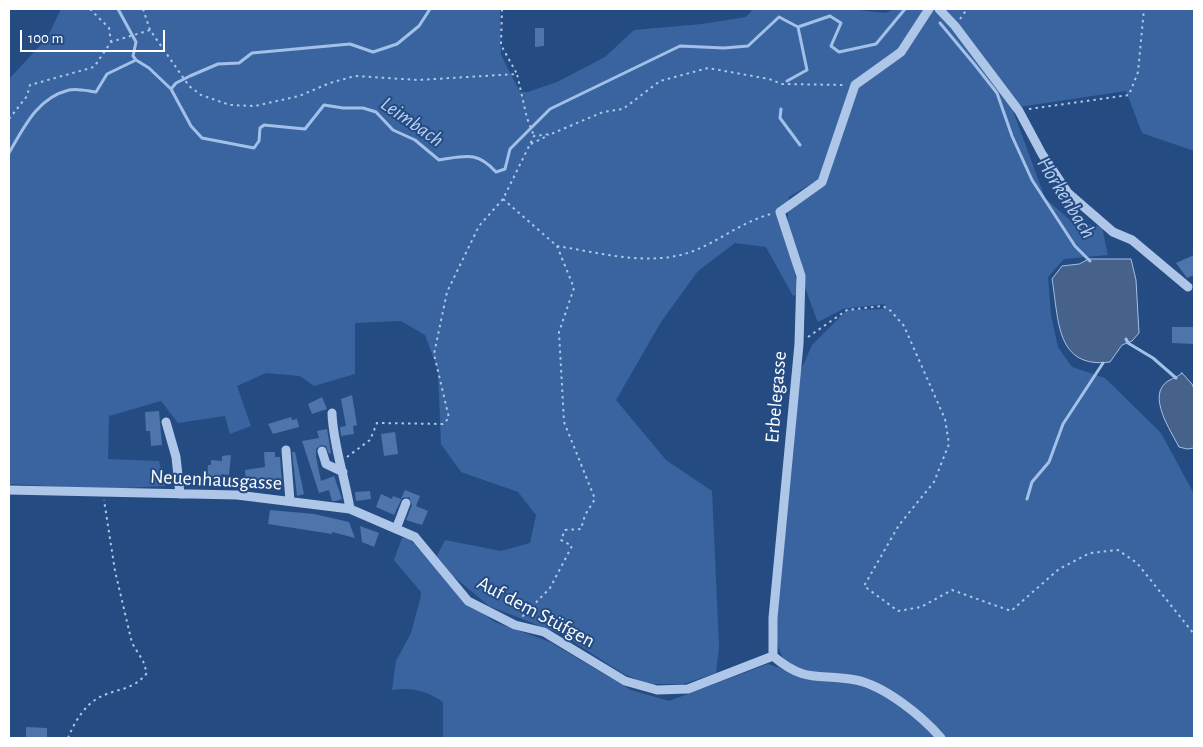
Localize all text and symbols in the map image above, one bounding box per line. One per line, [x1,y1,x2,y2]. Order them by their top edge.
scale bar [22,20,168,52]
text: 100 m [28,31,63,46]
water label: Leimbach [376,91,448,153]
water label: Horkenbach [1031,153,1101,243]
street label: Erbelegasse [760,350,792,444]
street label: Neuenhausgasse [149,465,283,495]
street label: Auf dem Stüfgen [473,571,599,653]

